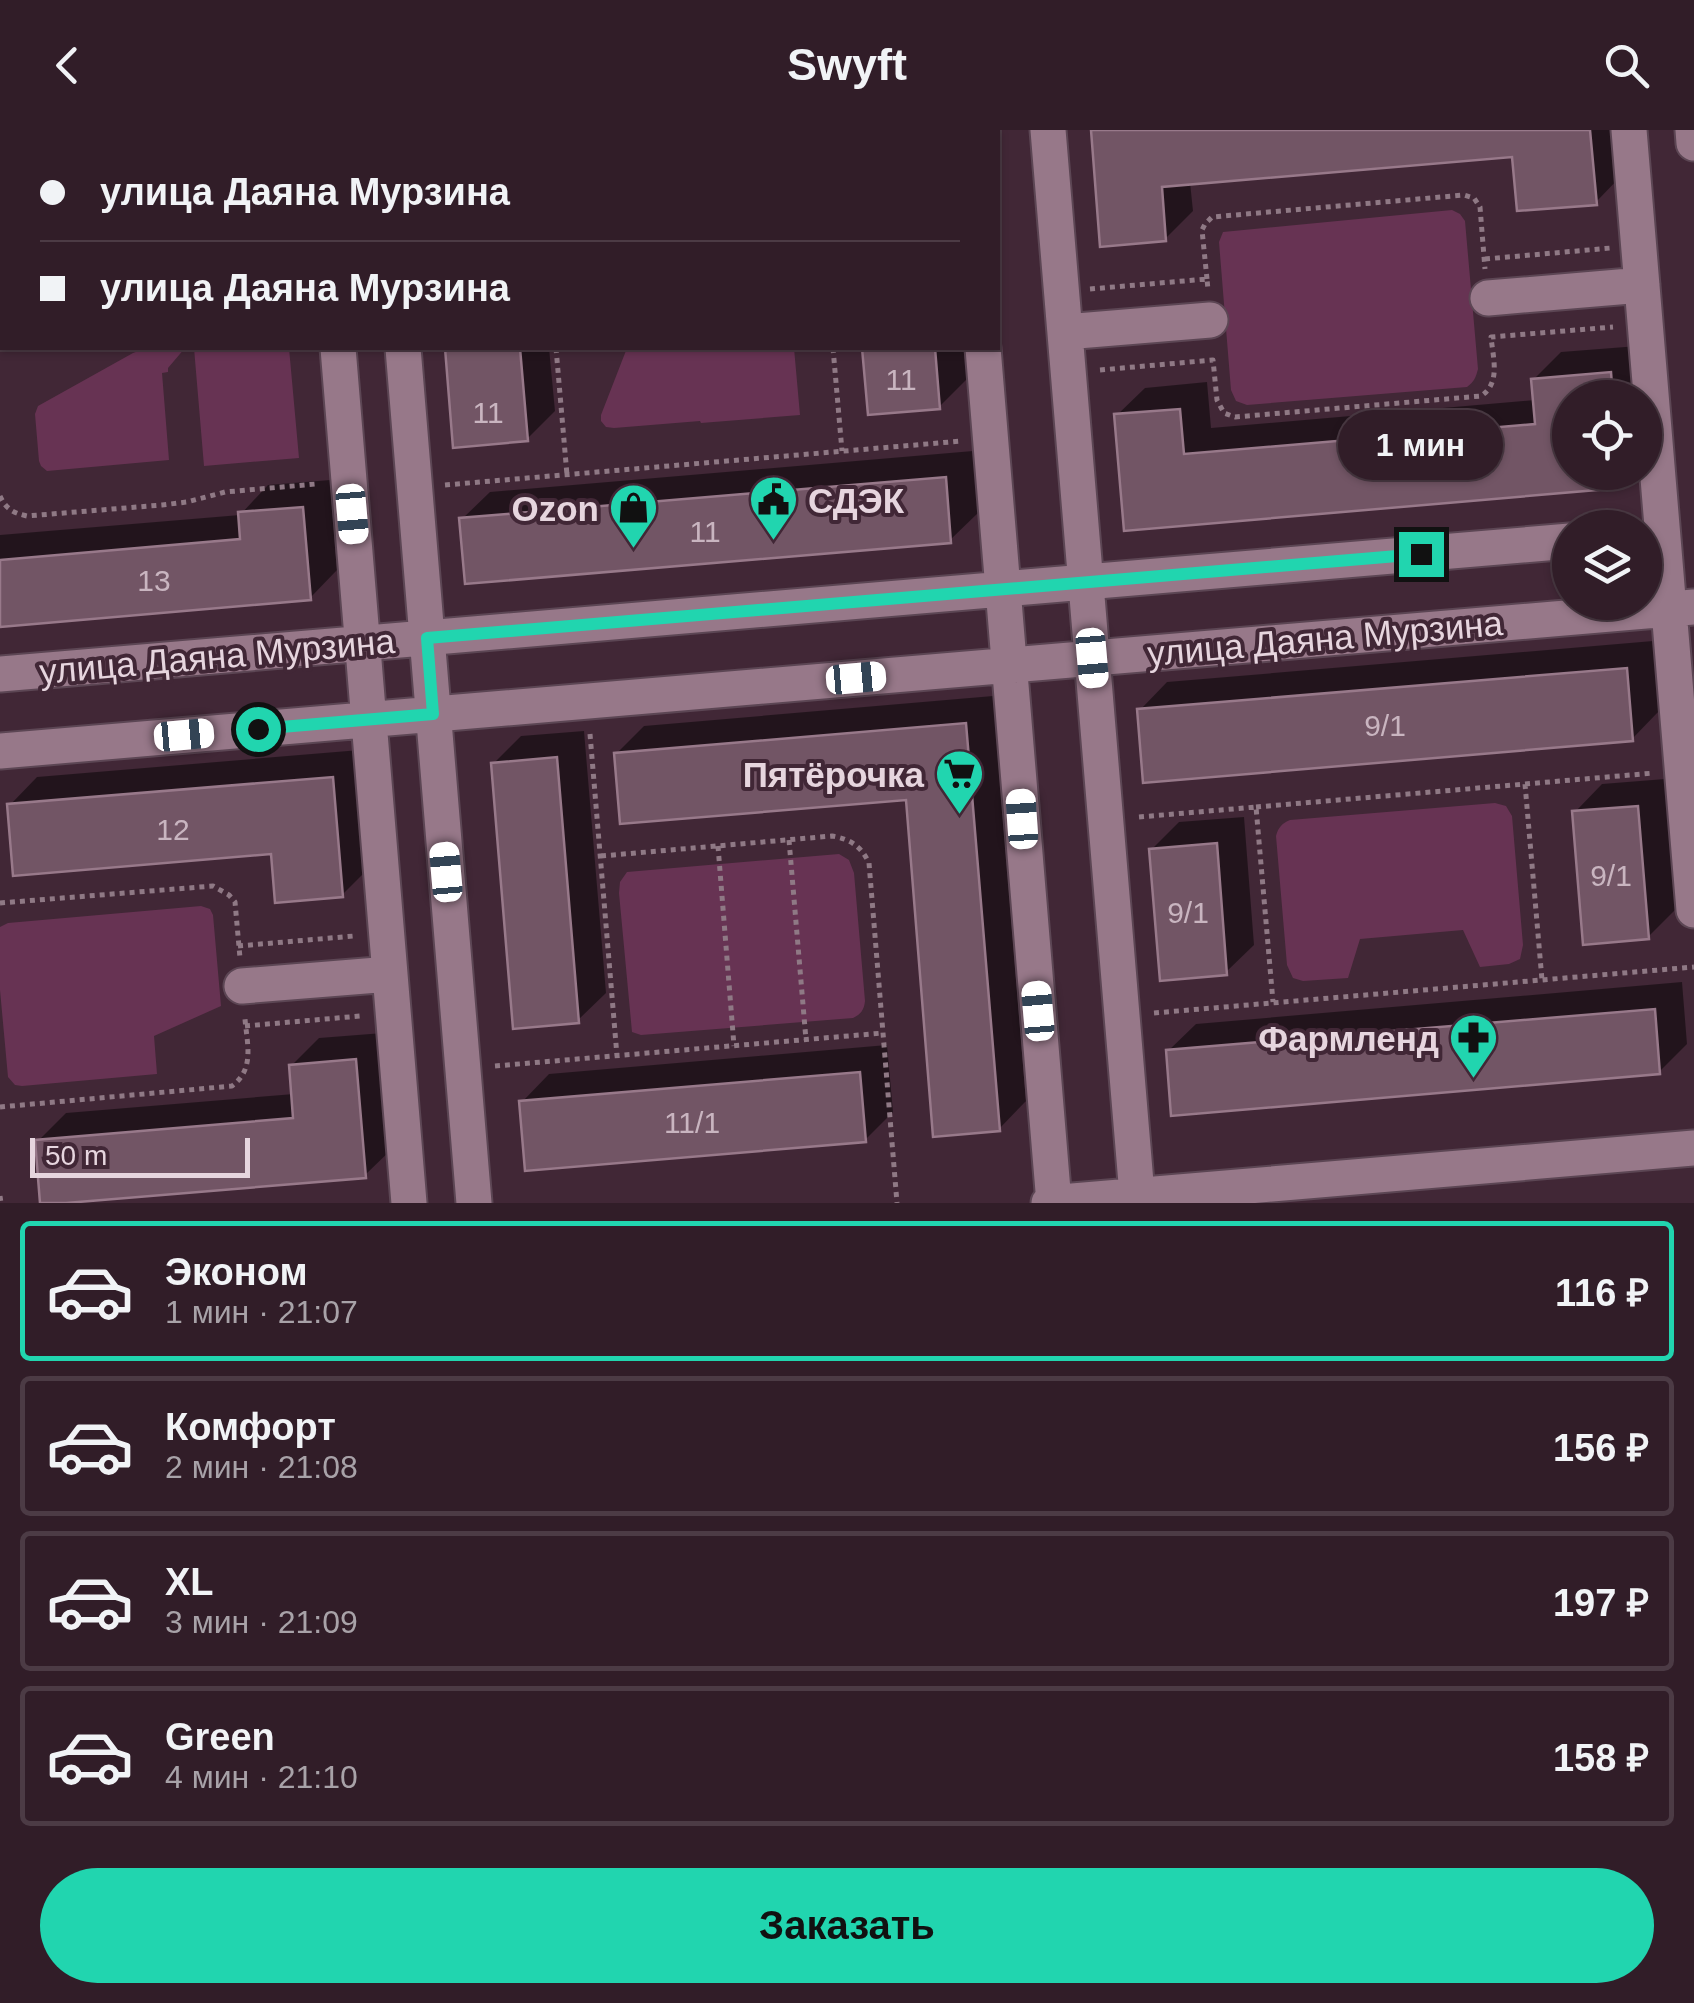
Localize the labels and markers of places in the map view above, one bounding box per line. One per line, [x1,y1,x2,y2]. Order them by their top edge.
public building icon: СДЭК [747,474,799,542]
place label: СДЭК [808,481,905,520]
shop icon: Ozon [608,482,660,550]
place label: Ozon [512,489,599,528]
supermarket icon: Пятёрочка [933,748,985,816]
place label: Пятёрочка [743,755,925,794]
pharmacy icon: Фармленд [1448,1012,1500,1080]
place label: Фармленд [1258,1019,1439,1058]

